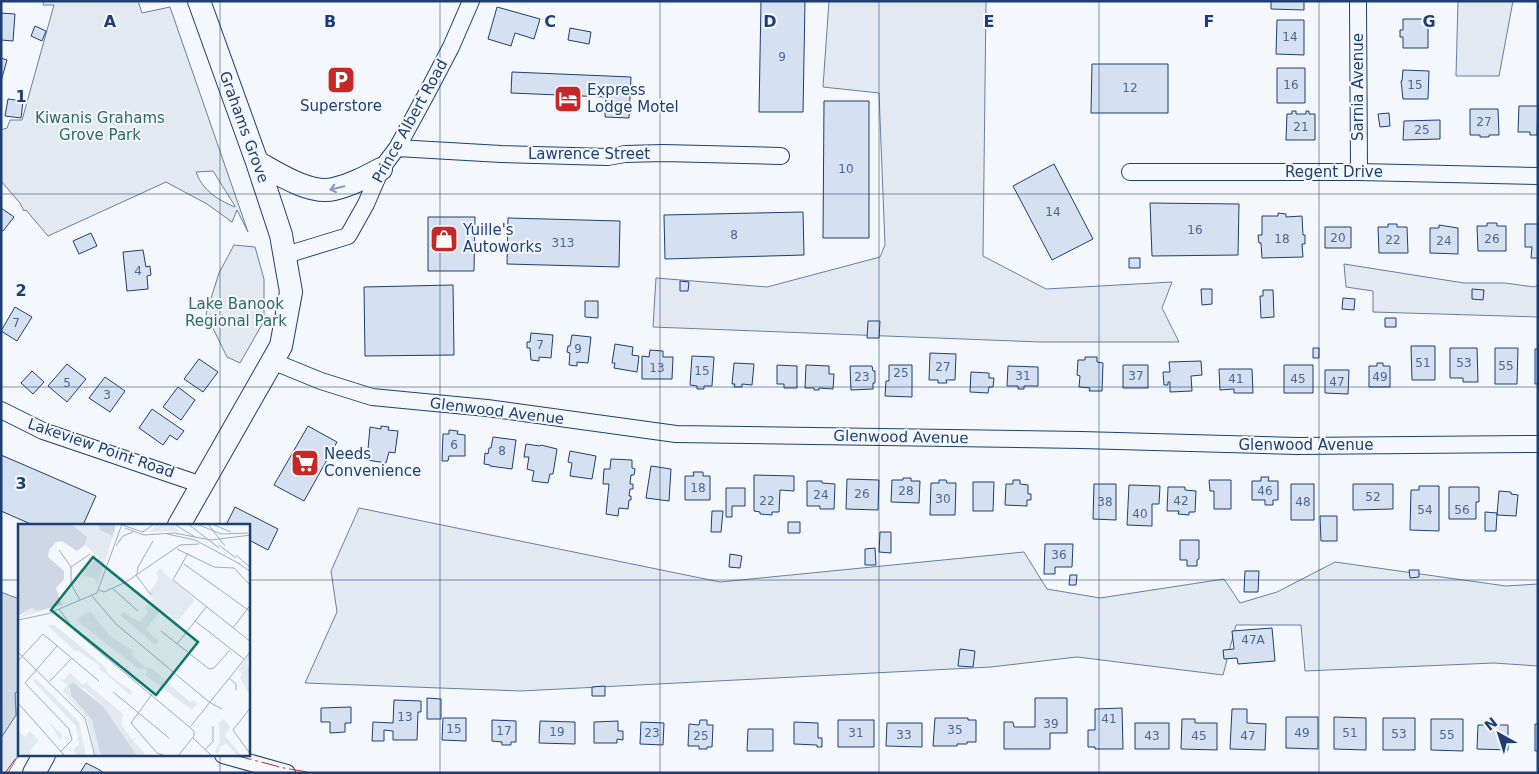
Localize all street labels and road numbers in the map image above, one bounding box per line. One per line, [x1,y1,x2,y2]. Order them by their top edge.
street label: Sarnia Avenue [1349,33,1367,141]
street label: Prince Albert Road [369,56,451,186]
street label: Grahams Grove [215,69,273,185]
street label: Lawrence Street [528,145,650,163]
street label: Regent Drive [1285,163,1383,181]
street label: Glenwood Avenue [429,394,565,428]
street label: Lakeview Point Road [25,414,177,482]
street label: Glenwood Avenue [833,427,969,447]
street label: Glenwood Avenue [1238,436,1374,454]

